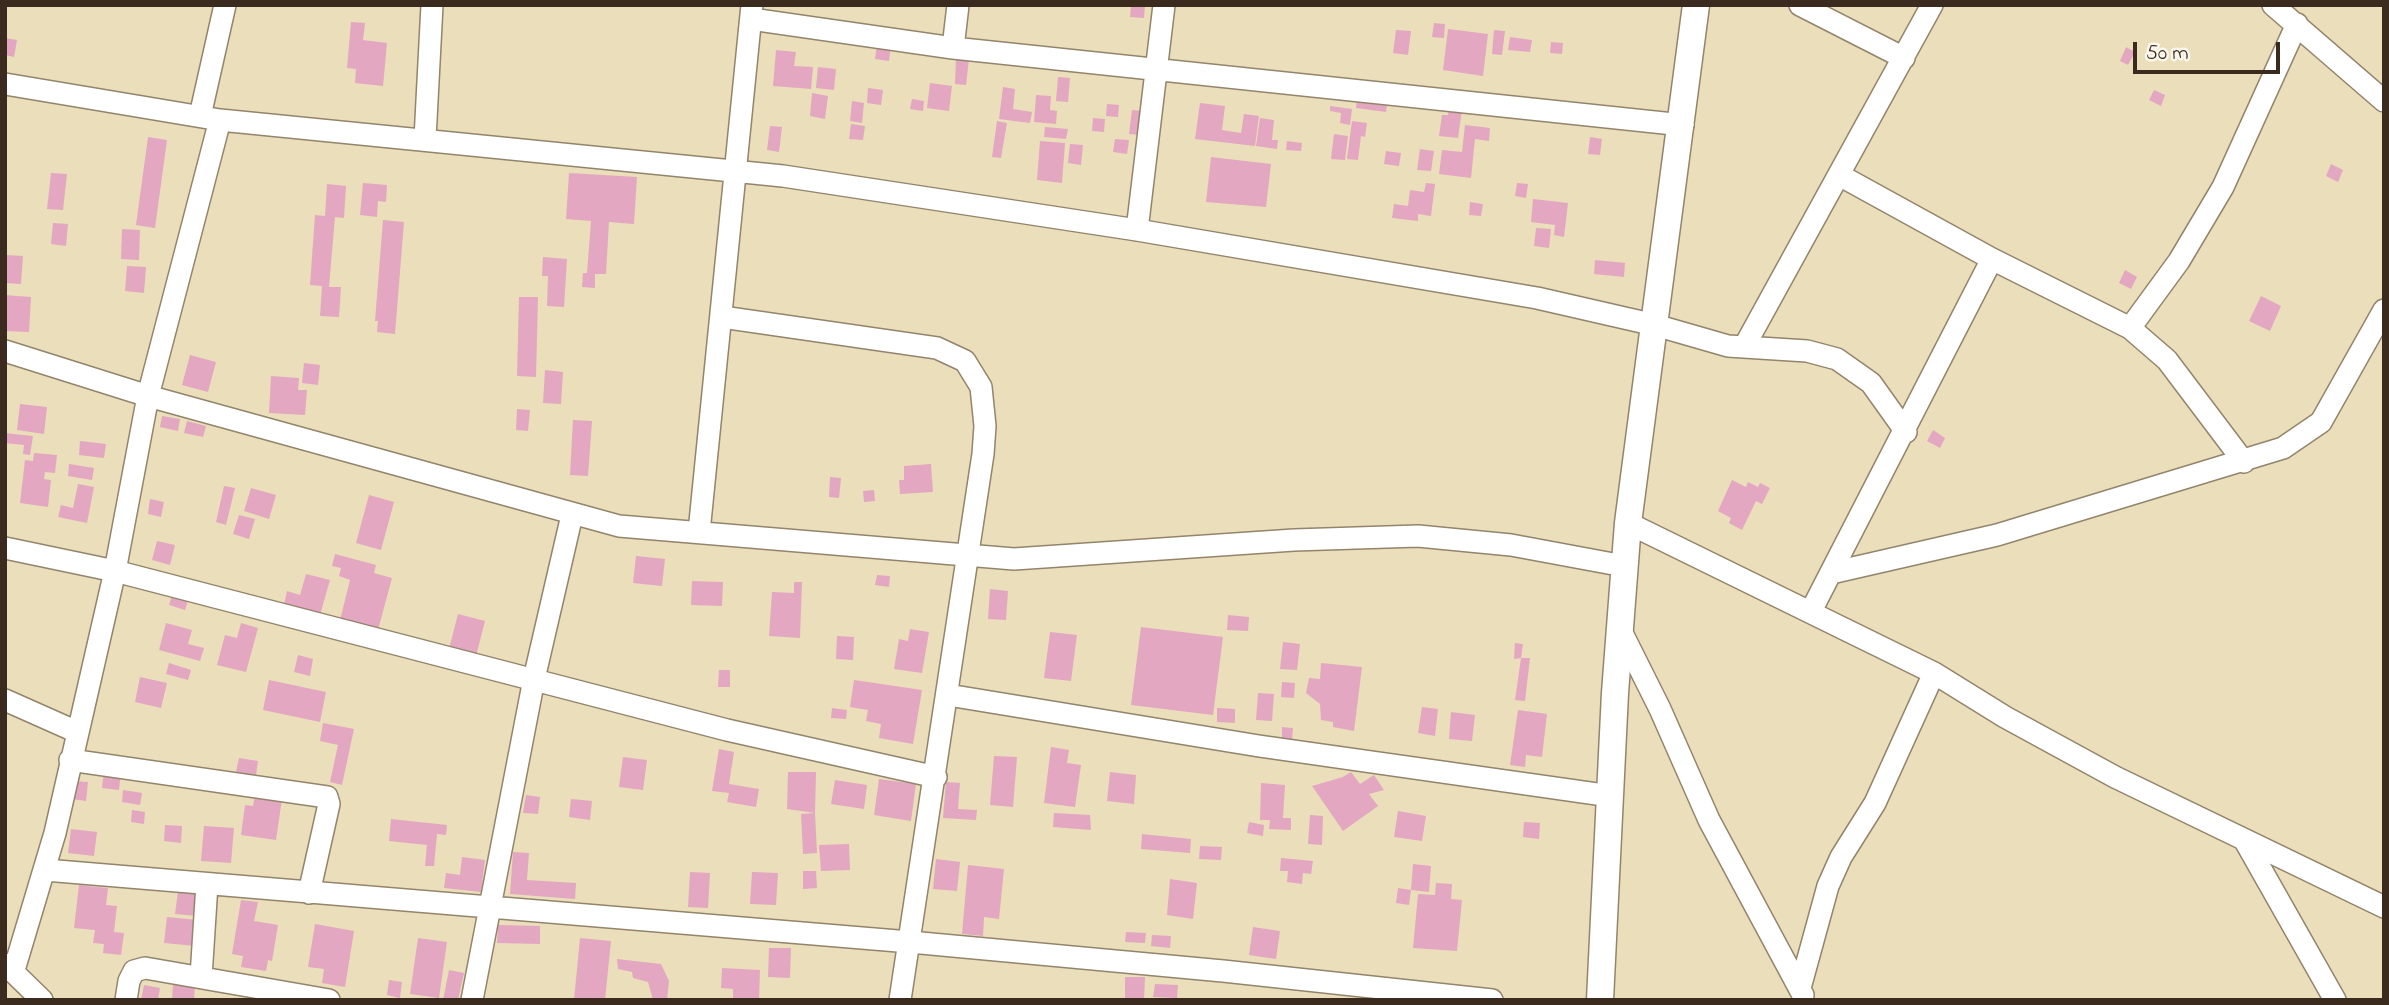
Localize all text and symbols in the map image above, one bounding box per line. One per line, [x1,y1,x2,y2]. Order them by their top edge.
scale bar [2137,28,2284,72]
text: 50 m [2146,39,2189,69]

